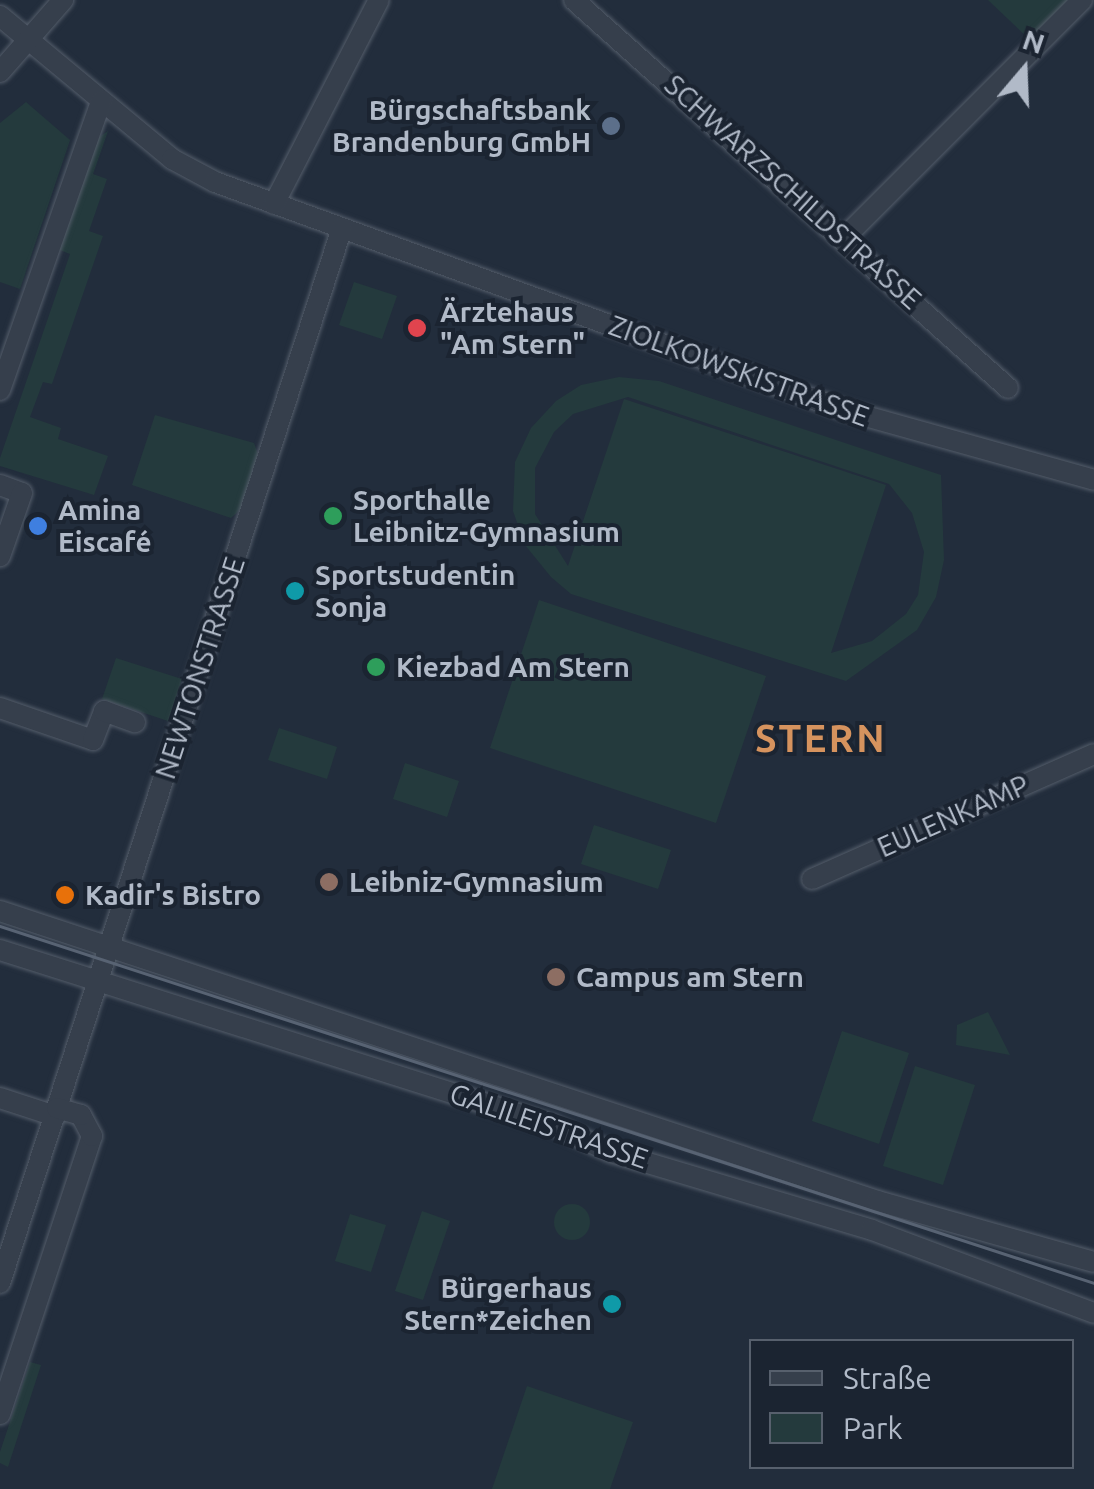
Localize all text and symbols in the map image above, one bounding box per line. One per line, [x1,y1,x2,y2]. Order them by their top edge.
north arrow [974,20,1074,120]
text: N [1019,23,1049,59]
street label: SCHWARZSCHILDSTRASSE [658,68,928,316]
place label: Bürgschaftsbank Brandenburg GmbH [332,93,591,159]
marker: Bürgschaftsbank Brandenburg GmbH [600,115,622,137]
place label: Ärztehaus "Am Stern" [440,295,585,361]
street label: ZIOLKOWSKISTRASSE [605,308,873,434]
marker: Ärztehaus "Am Stern" [404,315,430,341]
place label: Sporthalle Leibnitz-Gymnasium [353,483,620,549]
place label: Amina Eiscafé [58,493,152,559]
marker: Sporthalle Leibnitz-Gymnasium [322,505,344,527]
marker: Amina Eiscafé [27,515,49,537]
street label: NEWTONSTRASSE [148,553,252,783]
place label: Sportstudentin Sonja [315,558,515,624]
marker: Sportstudentin Sonja [284,580,306,602]
place label: Kiezbad Am Stern [396,650,630,684]
marker: Kiezbad Am Stern [365,656,387,678]
district label: STERN [755,716,887,762]
street label: EULENKAMP [872,768,1034,864]
place label: Leibniz-Gymnasium [349,865,604,899]
marker: Leibniz-Gymnasium [318,871,340,893]
place label: Kadir's Bistro [85,878,261,912]
marker: Kadir's Bistro [54,884,76,906]
place label: Campus am Stern [576,960,804,994]
marker: Campus am Stern [545,966,567,988]
street label: GALILEISTRASSE [445,1076,653,1176]
place label: Bürgerhaus Stern*Zeichen [404,1271,592,1337]
marker: Bürgerhaus Stern*Zeichen [601,1293,623,1315]
legend [749,1339,1074,1469]
text: Straße [843,1361,932,1395]
text: Park [843,1411,903,1445]

